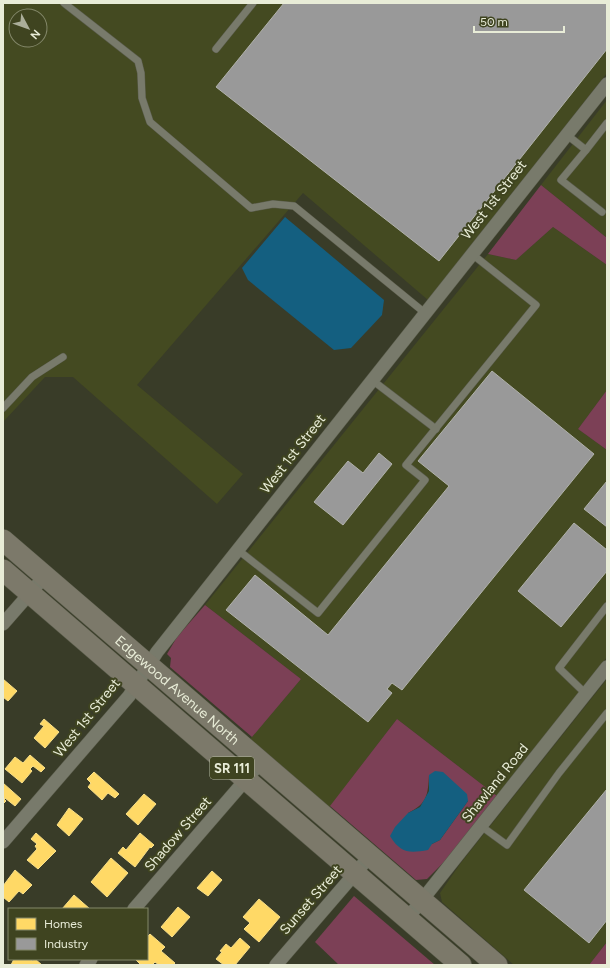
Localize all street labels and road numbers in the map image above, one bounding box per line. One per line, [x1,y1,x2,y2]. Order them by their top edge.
street label: West 1st Street [458,157,530,243]
street label: West 1st Street [257,411,329,497]
street label: Edgewood Avenue North [112,632,243,748]
street label: West 1st Street [50,675,124,761]
street label: Shawland Road [458,740,532,826]
road number: SR 111 [210,757,254,779]
street label: Shadow Street [141,793,215,875]
street label: Sunset Street [276,862,346,938]

